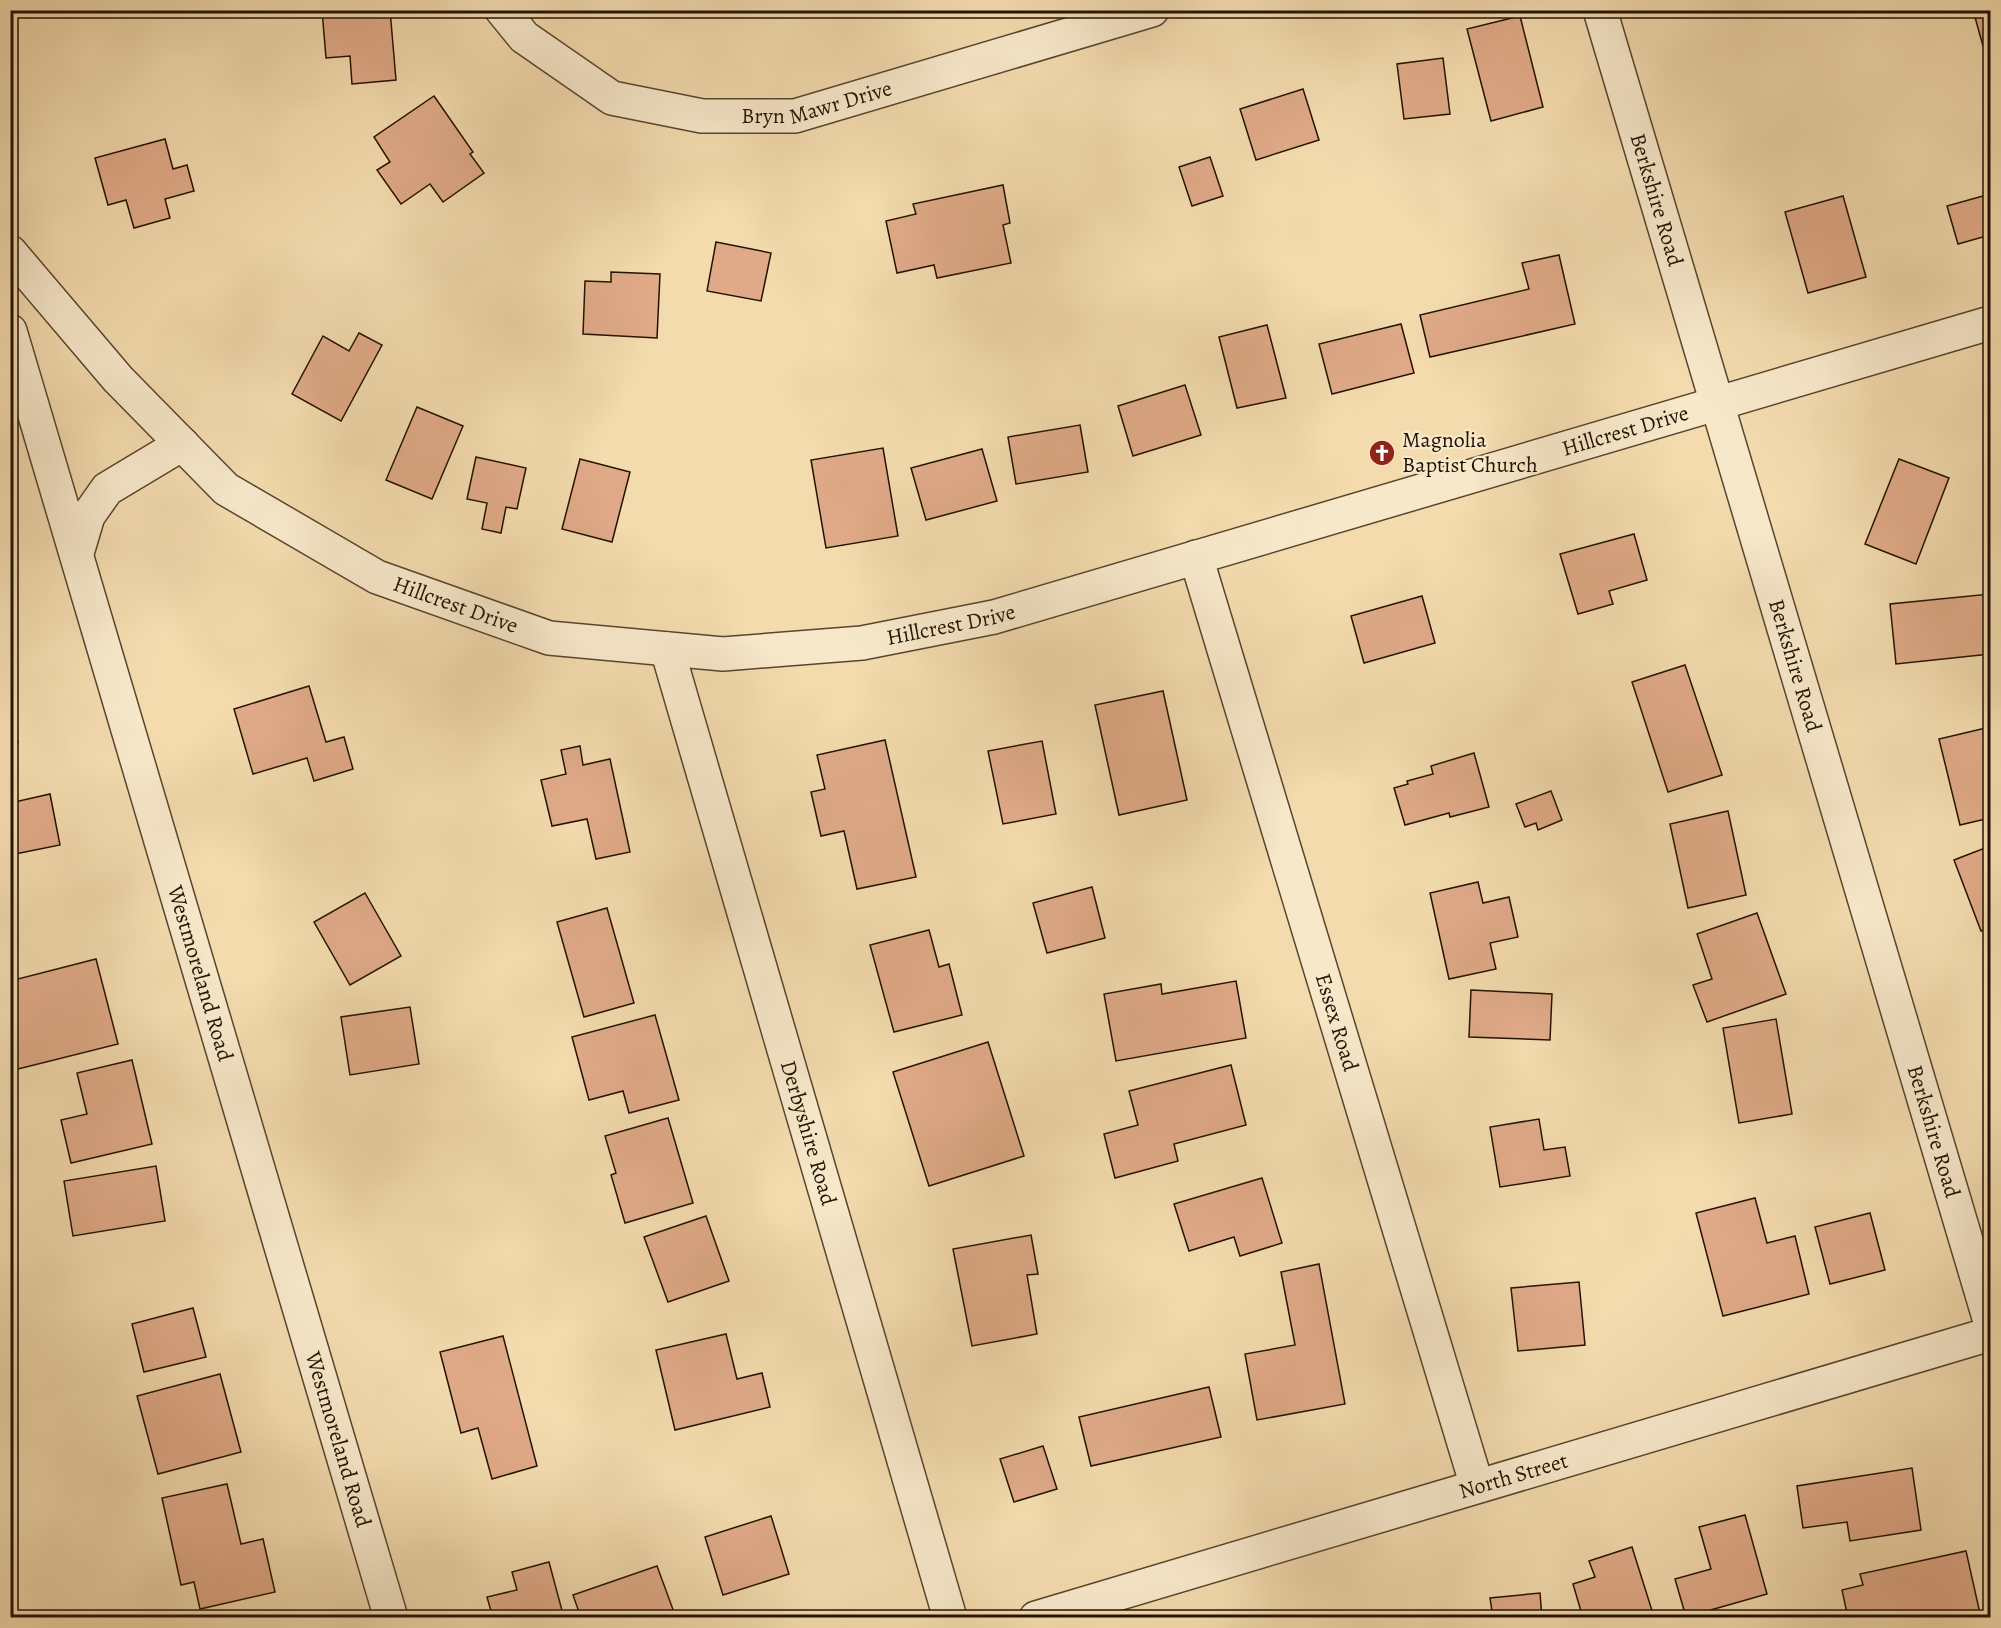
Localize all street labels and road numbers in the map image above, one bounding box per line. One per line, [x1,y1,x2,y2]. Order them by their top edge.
street label: Bryn Mawr Drive [741,73,895,132]
street label: Berkshire Road [1623,130,1690,270]
street label: Hillcrest Drive [1558,398,1692,464]
street label: Hillcrest Drive [389,569,522,641]
street label: Berkshire Road [1761,596,1829,736]
street label: Hillcrest Drive [884,597,1019,653]
street label: Westmoreland Road [160,881,240,1065]
street label: Essex Road [1308,970,1366,1075]
street label: Derbyshire Road [773,1057,844,1209]
street label: Berkshire Road [1900,1061,1968,1202]
street label: Westmoreland Road [298,1347,378,1531]
street label: North Street [1455,1446,1571,1506]

